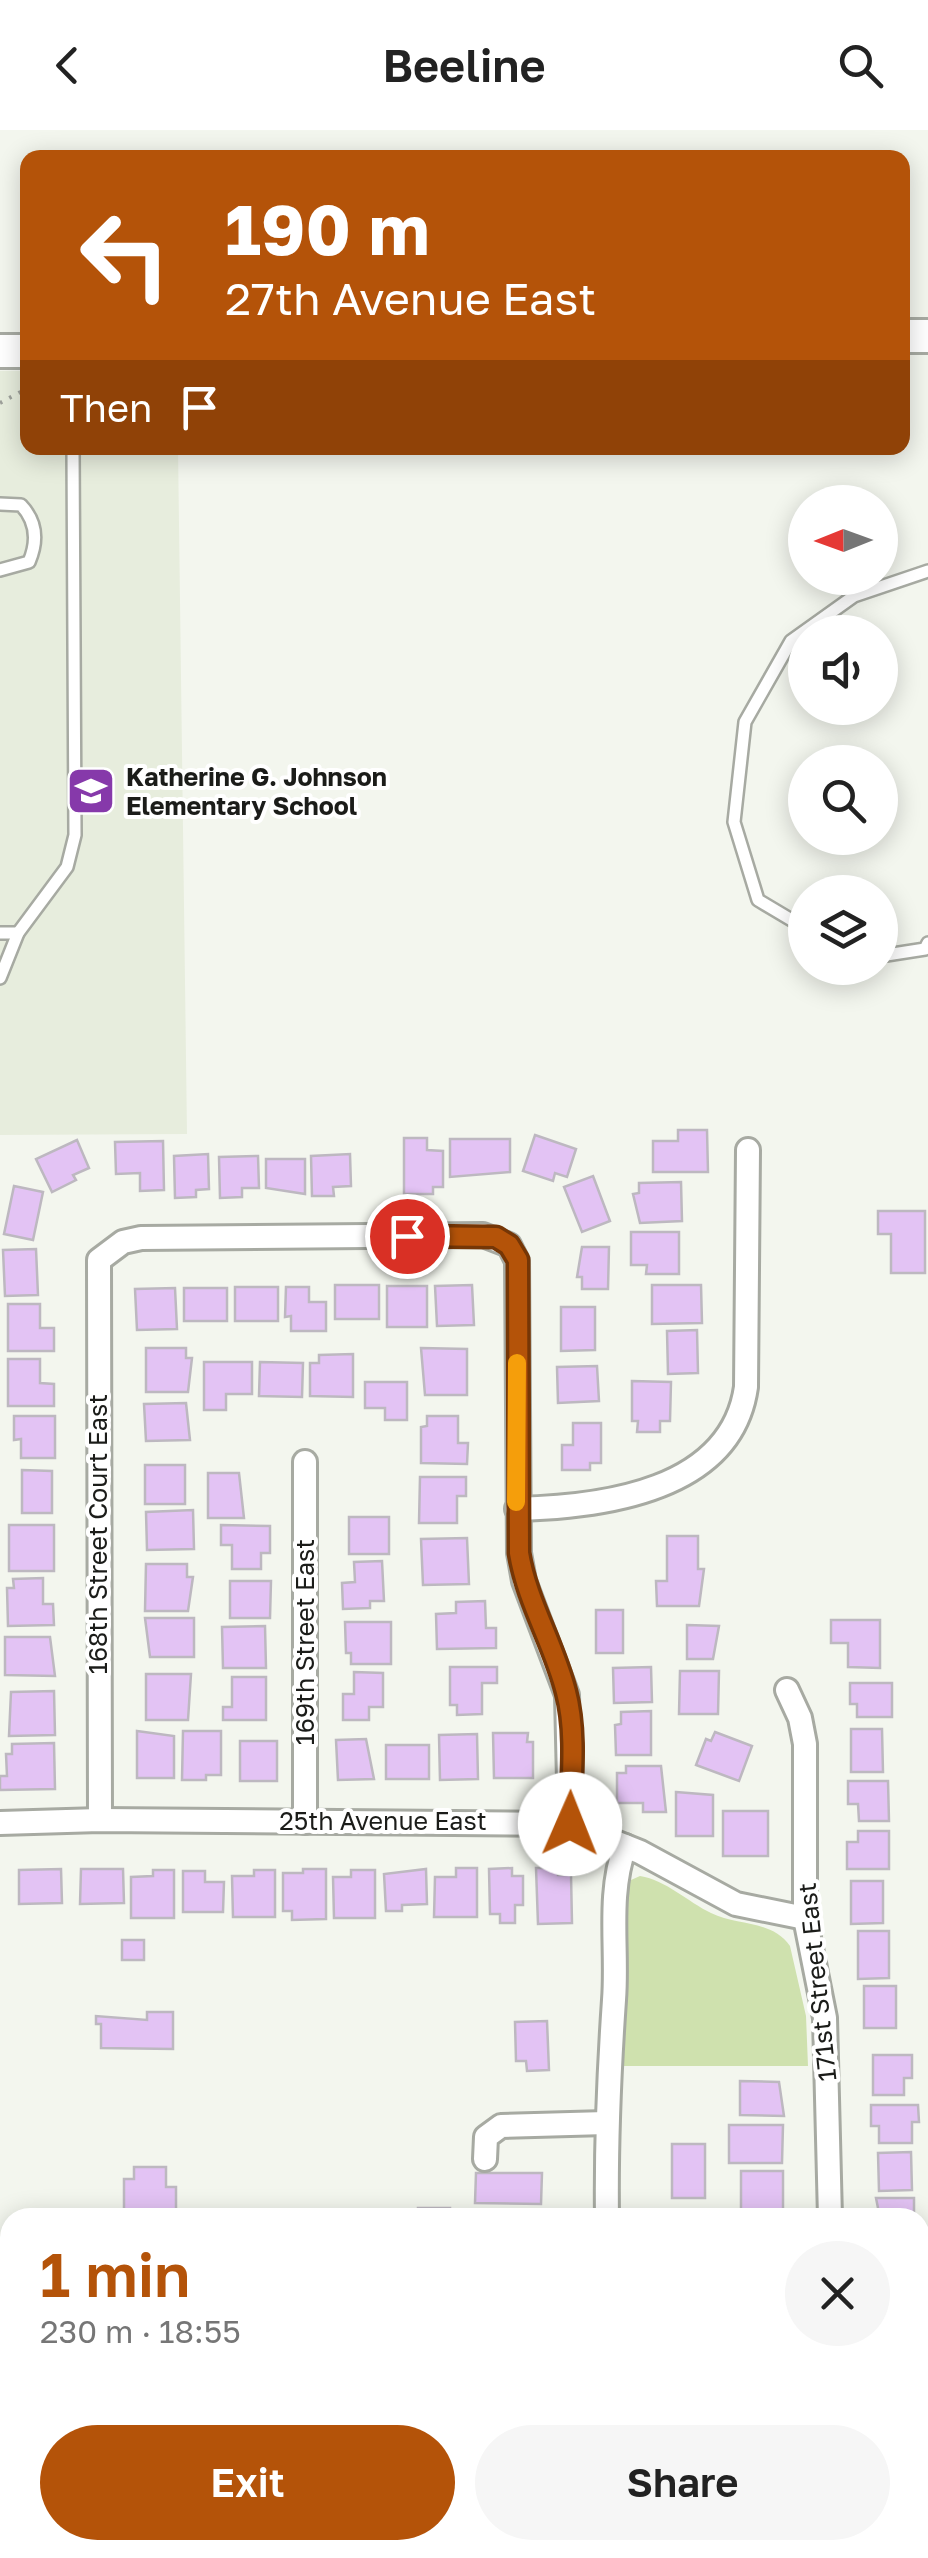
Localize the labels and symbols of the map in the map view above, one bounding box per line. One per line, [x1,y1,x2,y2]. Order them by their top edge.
north arrow [788,485,898,595]
place label: Katherine G. Johnson Elementary School [126,761,387,821]
school or university icon: Katherine G. Johnson Elementary School [65,765,117,817]
pin [365,1194,450,1279]
street label: 168th Street Court East [82,1394,113,1674]
street label: 169th Street East [289,1539,320,1745]
position arrow [518,1772,622,1876]
street label: 25th Avenue East [279,1805,487,1836]
street label: 171st Street East [791,1881,842,2083]

